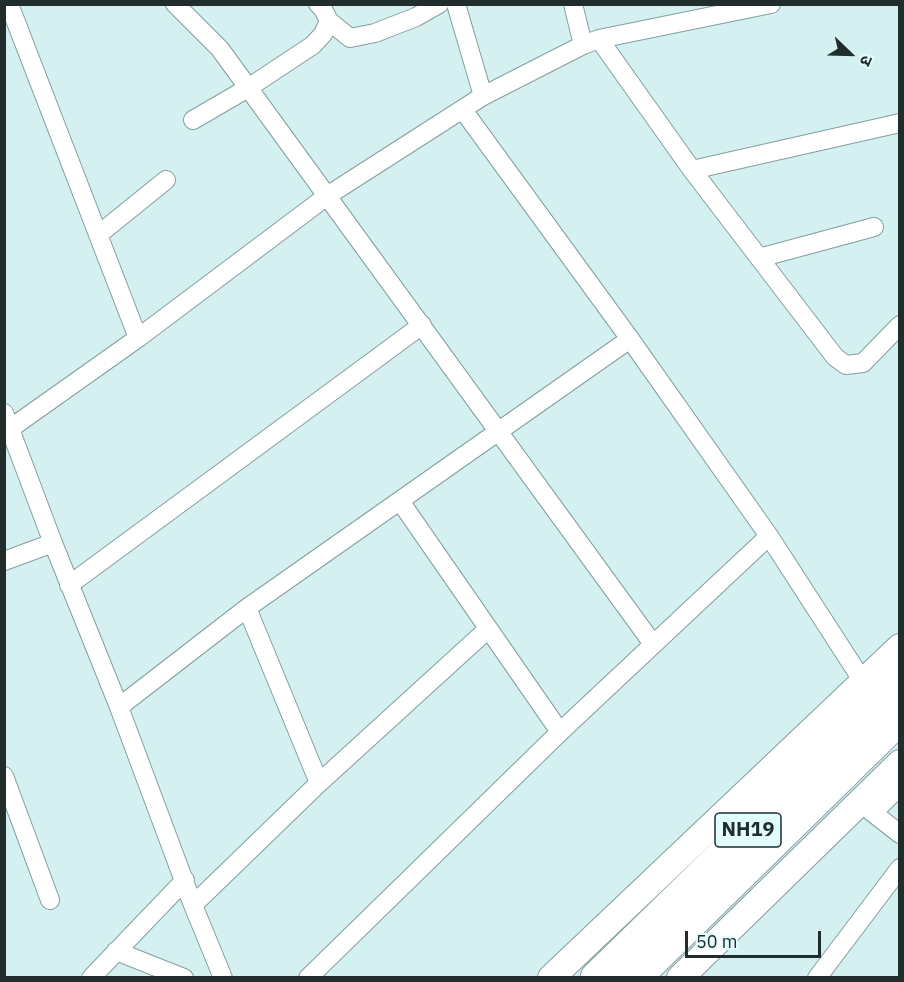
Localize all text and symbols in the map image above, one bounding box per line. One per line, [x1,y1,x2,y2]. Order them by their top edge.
north arrow [820,24,880,84]
text: उ [856,53,878,69]
road number: NH19 [715,813,781,847]
scale bar [688,919,824,957]
text: 50 m [696,930,738,953]

